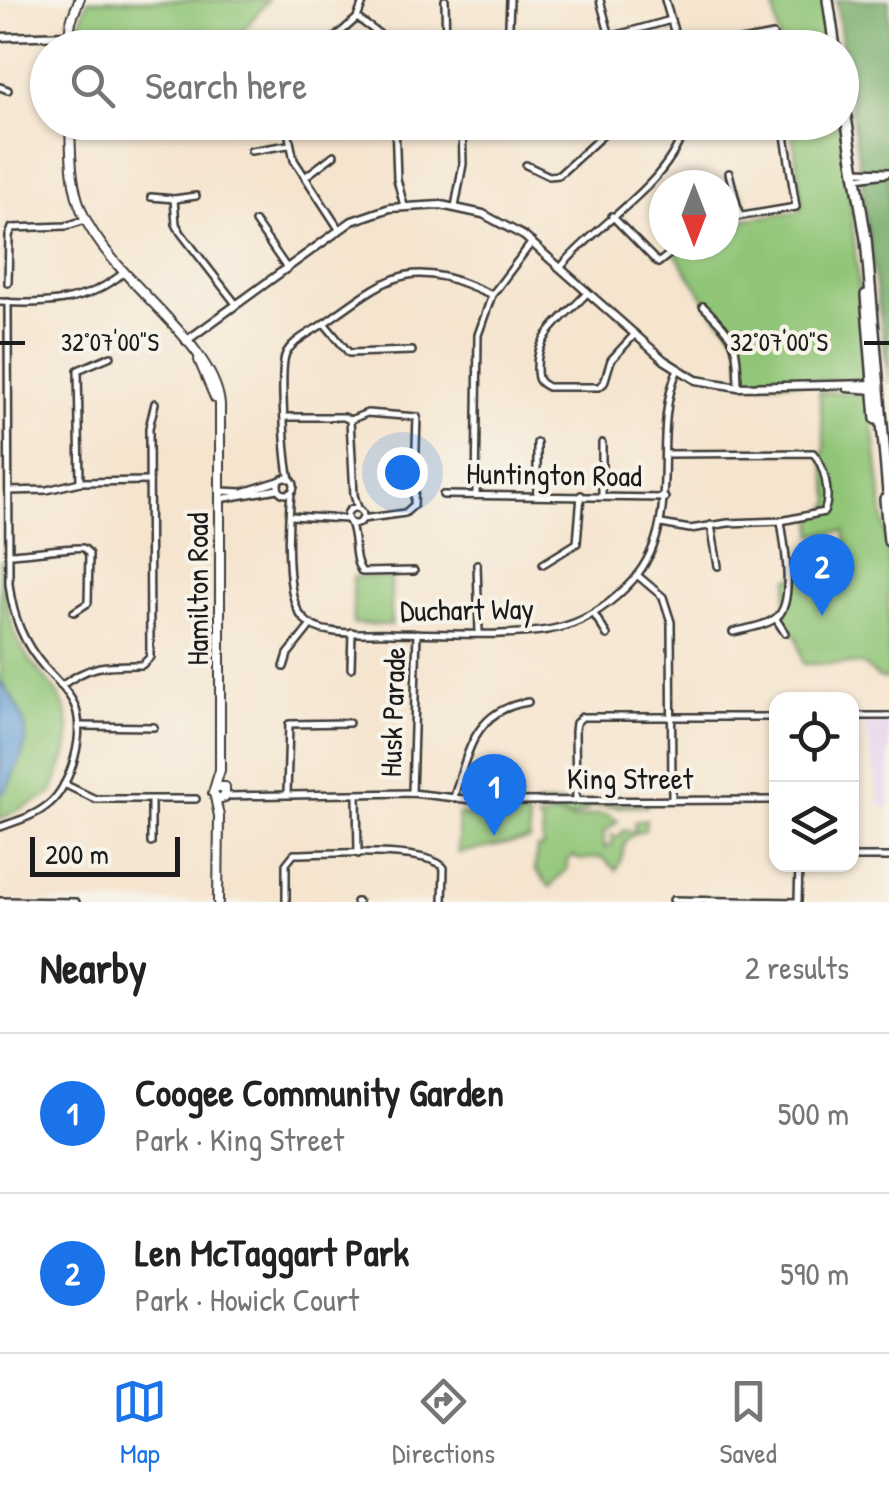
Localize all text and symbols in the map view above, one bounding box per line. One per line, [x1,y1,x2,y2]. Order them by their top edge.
search box [30,30,859,140]
icon: search [65,58,120,113]
text: Search here [145,59,307,111]
north arrow [649,170,739,260]
text: 32°07'00"S [61,325,159,359]
text: 32°07'00"S [730,325,828,359]
your location [377,447,428,498]
street label: Huntington Road [466,452,642,496]
street label: Hamilton Road [177,512,217,665]
pin: 2 [790,534,854,616]
street label: Duchart Way [400,588,534,630]
street label: Husk Parade [370,646,414,778]
map controls [769,692,859,872]
button: locate [769,692,859,782]
pin: 1 [462,754,526,836]
street label: King Street [567,758,694,798]
button: layers [769,782,859,872]
scale bar [30,832,180,876]
text: 200 m [45,835,109,873]
text: Nearby [40,939,147,996]
text: 2 results [745,946,849,989]
text: Coogee Community Garden [135,1066,504,1118]
text: 1 [67,1092,78,1135]
text: 500 m [778,1092,849,1135]
text: Park · King Street [135,1118,344,1161]
text: Len McTaggart Park [135,1226,409,1278]
text: 2 [65,1252,80,1295]
text: 590 m [780,1252,849,1295]
text: Park · Howick Court [135,1278,359,1321]
tab: Map [112,1374,167,1472]
tab: Directions [392,1374,495,1472]
tab: Saved [720,1374,777,1472]

